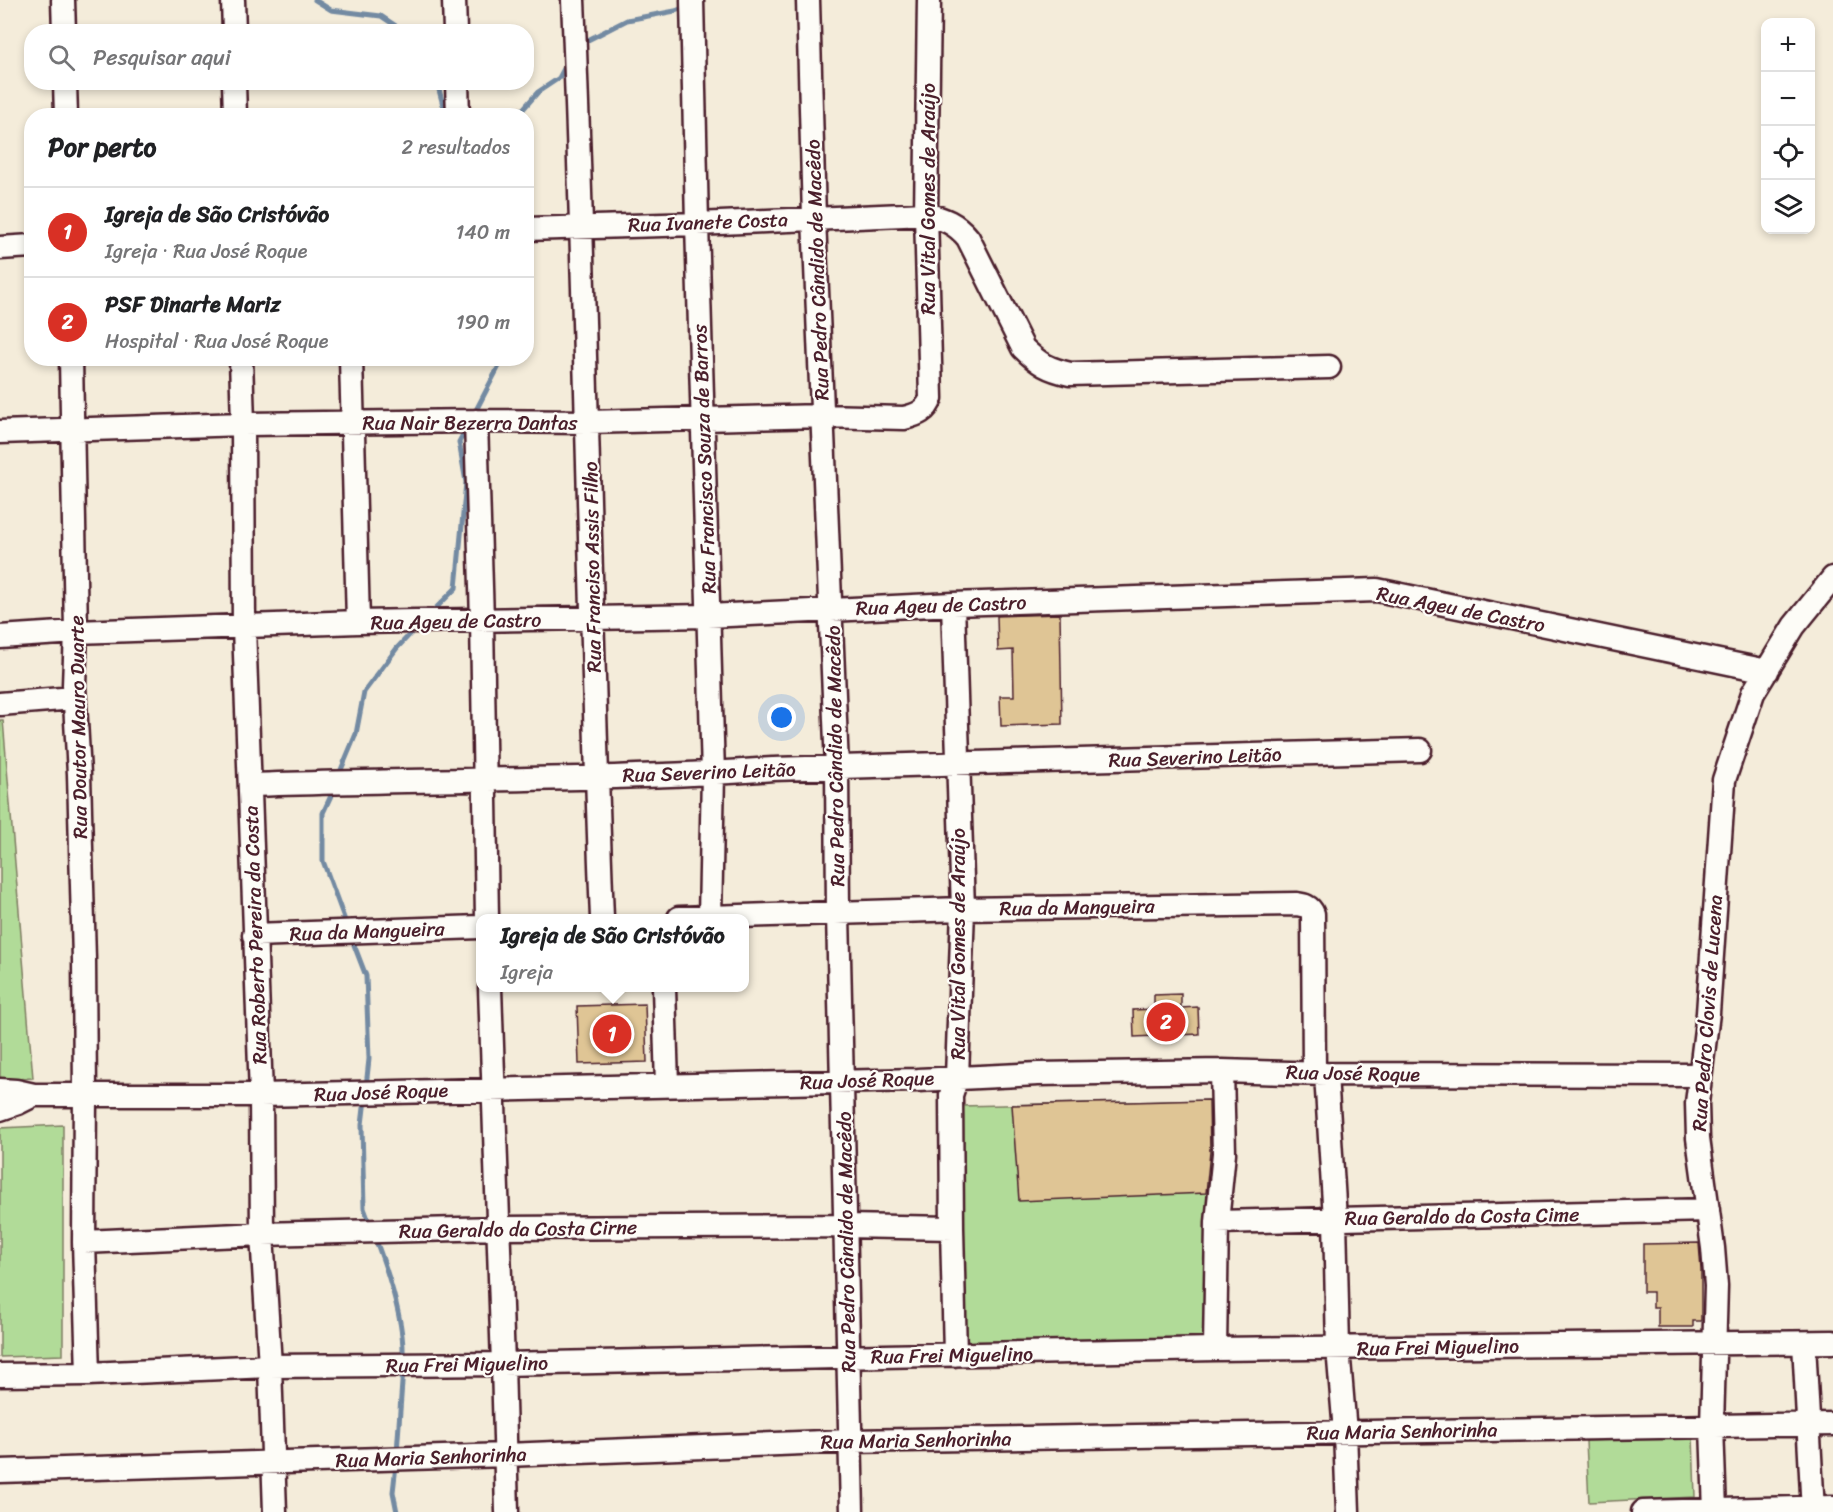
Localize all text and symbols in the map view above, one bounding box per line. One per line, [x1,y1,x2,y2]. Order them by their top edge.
map controls [1761,18,1815,234]
button: + [1761,18,1815,72]
search box [24,24,534,90]
text: Pesquisar aqui [93,38,231,77]
icon: search [45,41,78,74]
button: − [1761,72,1815,126]
street label: Rua Vital Gomes de Araújo [911,83,946,315]
text: Por perto [48,124,156,170]
button: locate [1761,126,1815,180]
text: 2 resultados [401,130,510,165]
street label: Rua Pedro Cândido de Macêdo [795,139,840,401]
button: layers [1761,180,1815,234]
text: Igreja de São Cristóvão [105,195,329,234]
street label: Rua Ivanete Costa [627,202,789,243]
text: 1 [63,215,72,250]
text: 140 m [456,215,510,250]
text: Igreja · Rua José Roque [105,234,307,269]
text: PSF Dinarte Mariz [105,285,281,324]
text: 2 [62,305,73,340]
text: 190 m [456,305,510,340]
street label: Rua Francisco Souza de Barros [682,323,727,594]
text: Hospital · Rua José Roque [105,324,328,359]
street label: Rua Nair Bezerra Dantas [362,406,578,441]
street label: Rua Franciso Assis Filho [573,461,612,673]
street label: Rua Ageu de Castro [1374,576,1548,643]
street label: Rua Ageu de Castro [855,585,1027,626]
street label: Rua Ageu de Castro [370,603,542,640]
street label: Rua Doutor Mauro Duarte [59,615,98,839]
street label: Rua Pedro Cândido de Macêdo [816,625,855,887]
your location [767,703,796,732]
street label: Rua Severino Leitão [1108,737,1282,778]
street label: Rua Severino Leitão [622,752,796,793]
street label: Rua Roberto Pereira da Costa [233,805,278,1065]
street label: Rua Vital Gomes de Araújo [941,828,976,1060]
street label: Rua da Mangueira [999,889,1156,926]
street label: Rua Pedro Clovis de Lucena [1682,894,1733,1132]
street label: Rua da Mangueira [289,911,446,952]
popup [476,914,749,992]
text: Igreja de São Cristóvão [500,916,725,955]
text: Igreja [500,955,553,990]
pin: 2 [1146,1000,1186,1044]
pin: 1 [592,1012,632,1056]
street label: Rua José Roque [1286,1055,1421,1092]
street label: Rua José Roque [799,1061,935,1100]
street label: Rua José Roque [313,1073,449,1112]
street label: Rua Pedro Cândido de Macêdo [827,1111,866,1373]
street label: Rua Geraldo da Costa Cime [1344,1197,1580,1236]
street label: Rua Geraldo da Costa Cirne [399,1210,637,1249]
street label: Rua Frei Miguelino [1357,1329,1520,1366]
street label: Rua Frei Miguelino [871,1337,1034,1374]
street label: Rua Frei Miguelino [386,1346,549,1383]
street label: Rua Maria Senhorinha [1306,1412,1498,1451]
street label: Rua Maria Senhorinha [820,1421,1012,1460]
street label: Rua Maria Senhorinha [335,1437,527,1478]

